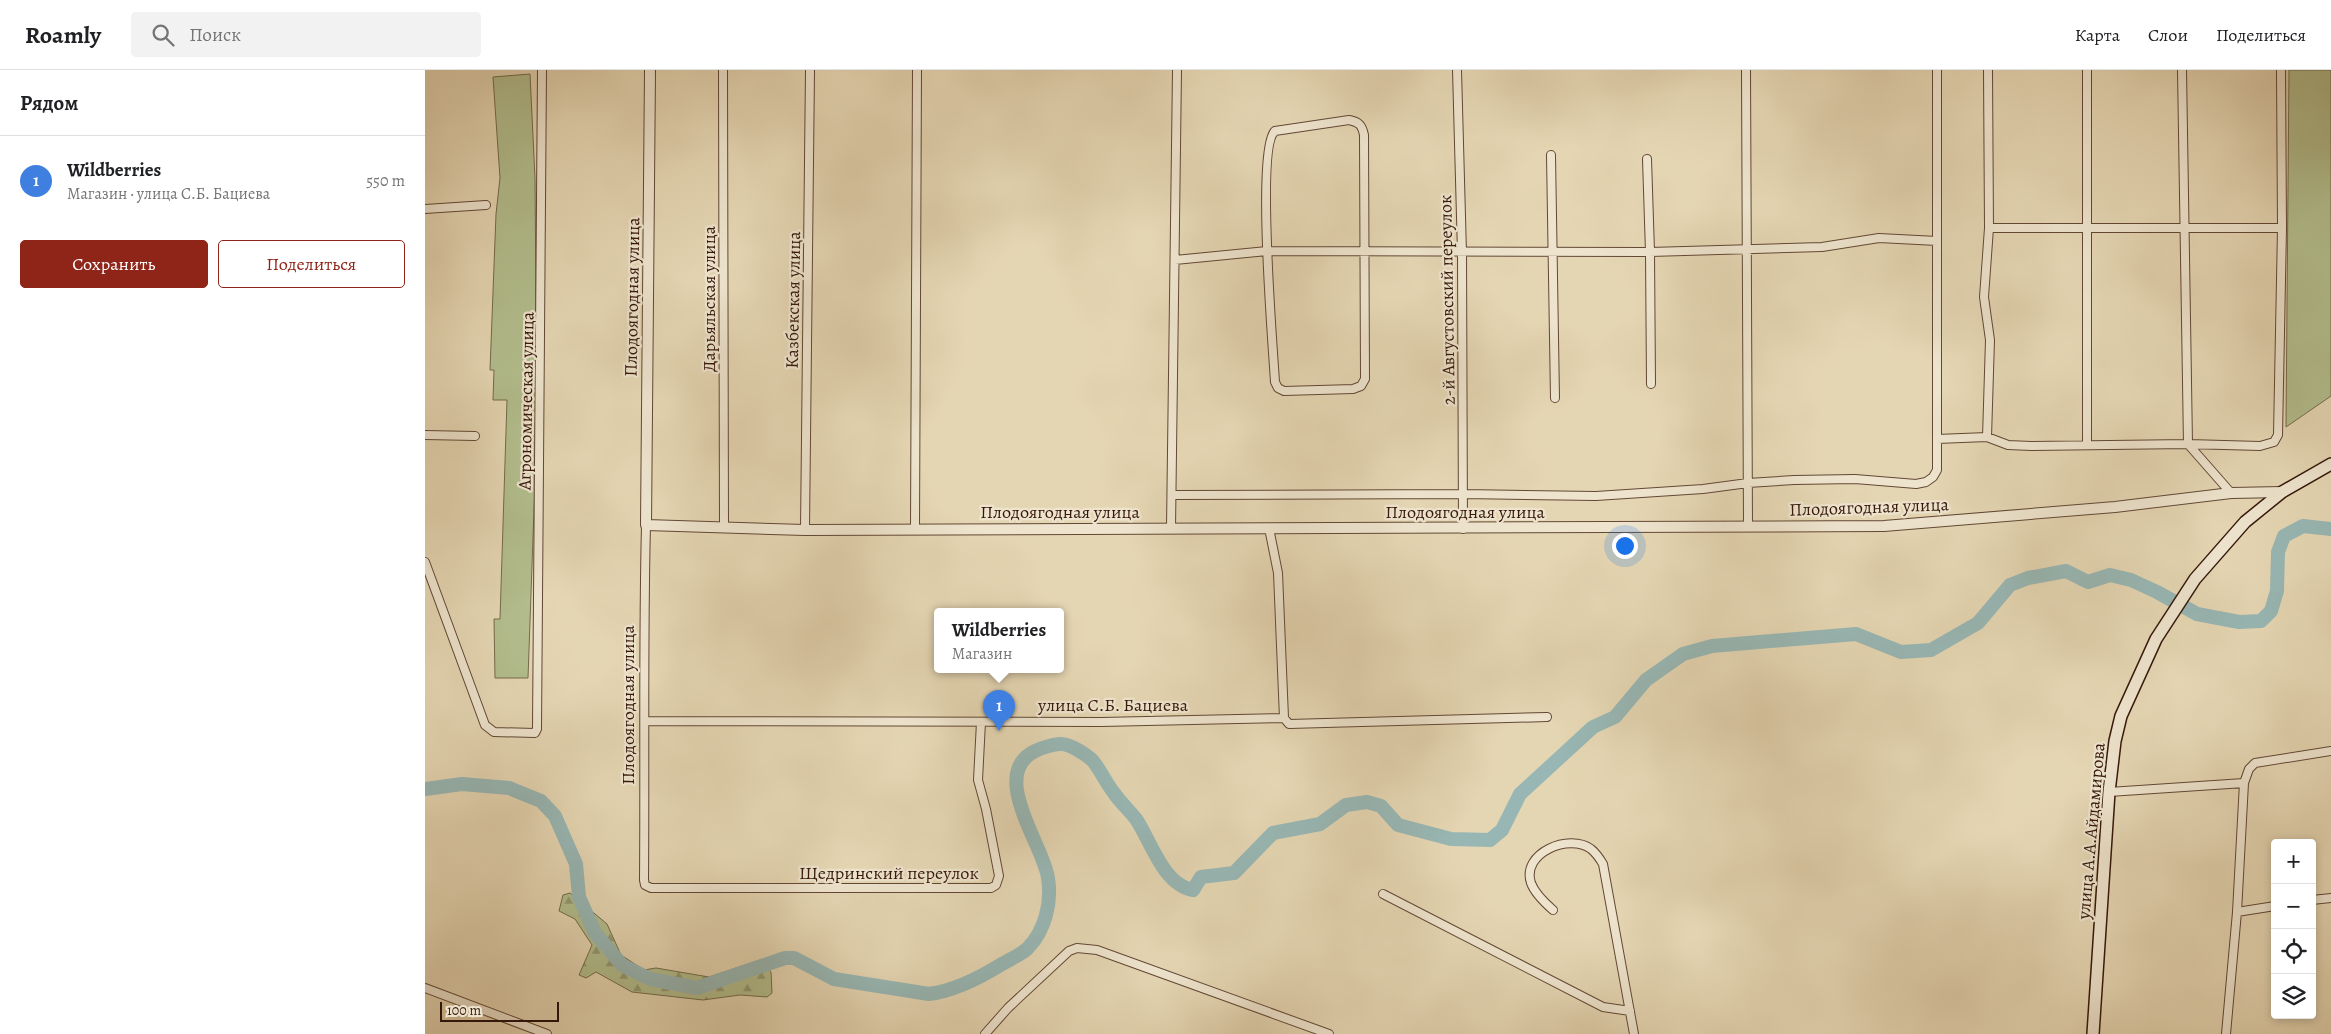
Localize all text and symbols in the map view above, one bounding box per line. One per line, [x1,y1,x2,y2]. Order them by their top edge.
search box [131,12,481,57]
text: Roamly [25,19,101,51]
icon: search [149,21,177,49]
text: Поиск [189,22,241,48]
text: Карта [2075,23,2120,47]
text: Слои [2148,23,2188,47]
text: Поделиться [2216,23,2306,47]
text: Рядом [20,89,78,117]
text: Wildberries [67,157,161,183]
text: 1 [33,170,39,192]
text: 550 m [366,170,405,192]
text: Магазин · улица С.Б. Бациева [67,183,270,205]
street label: 2-й Августовский переулок [1433,195,1461,405]
street label: Плодоягодная улица [619,216,645,377]
street label: Дарьяльская улица [697,225,721,372]
street label: Казбекская улица [780,230,806,369]
button: Сохранить [20,240,208,288]
button: Поделиться [218,240,405,288]
street label: Агрономическая улица [512,311,540,491]
street label: Плодоягодная улица [1789,492,1950,522]
street label: Плодоягодная улица [980,500,1140,524]
street label: Плодоягодная улица [1385,500,1545,524]
your location [1612,533,1638,559]
popup [934,608,1064,673]
text: Wildberries [952,617,1046,643]
street label: Плодоягодная улица [616,625,640,785]
text: Магазин [952,643,1012,665]
pin: 1 [983,690,1015,731]
street label: улица С.Б. Бациева [1037,693,1189,717]
street label: улица А.А.Айдамирова [2071,741,2111,921]
map controls [2271,839,2316,1019]
button: + [2271,839,2316,884]
street label: Щедринский переулок [799,861,979,885]
button: − [2271,884,2316,929]
button: locate [2271,929,2316,974]
button: layers [2271,974,2316,1019]
scale bar [440,999,559,1022]
text: 100 m [447,1001,481,1020]

